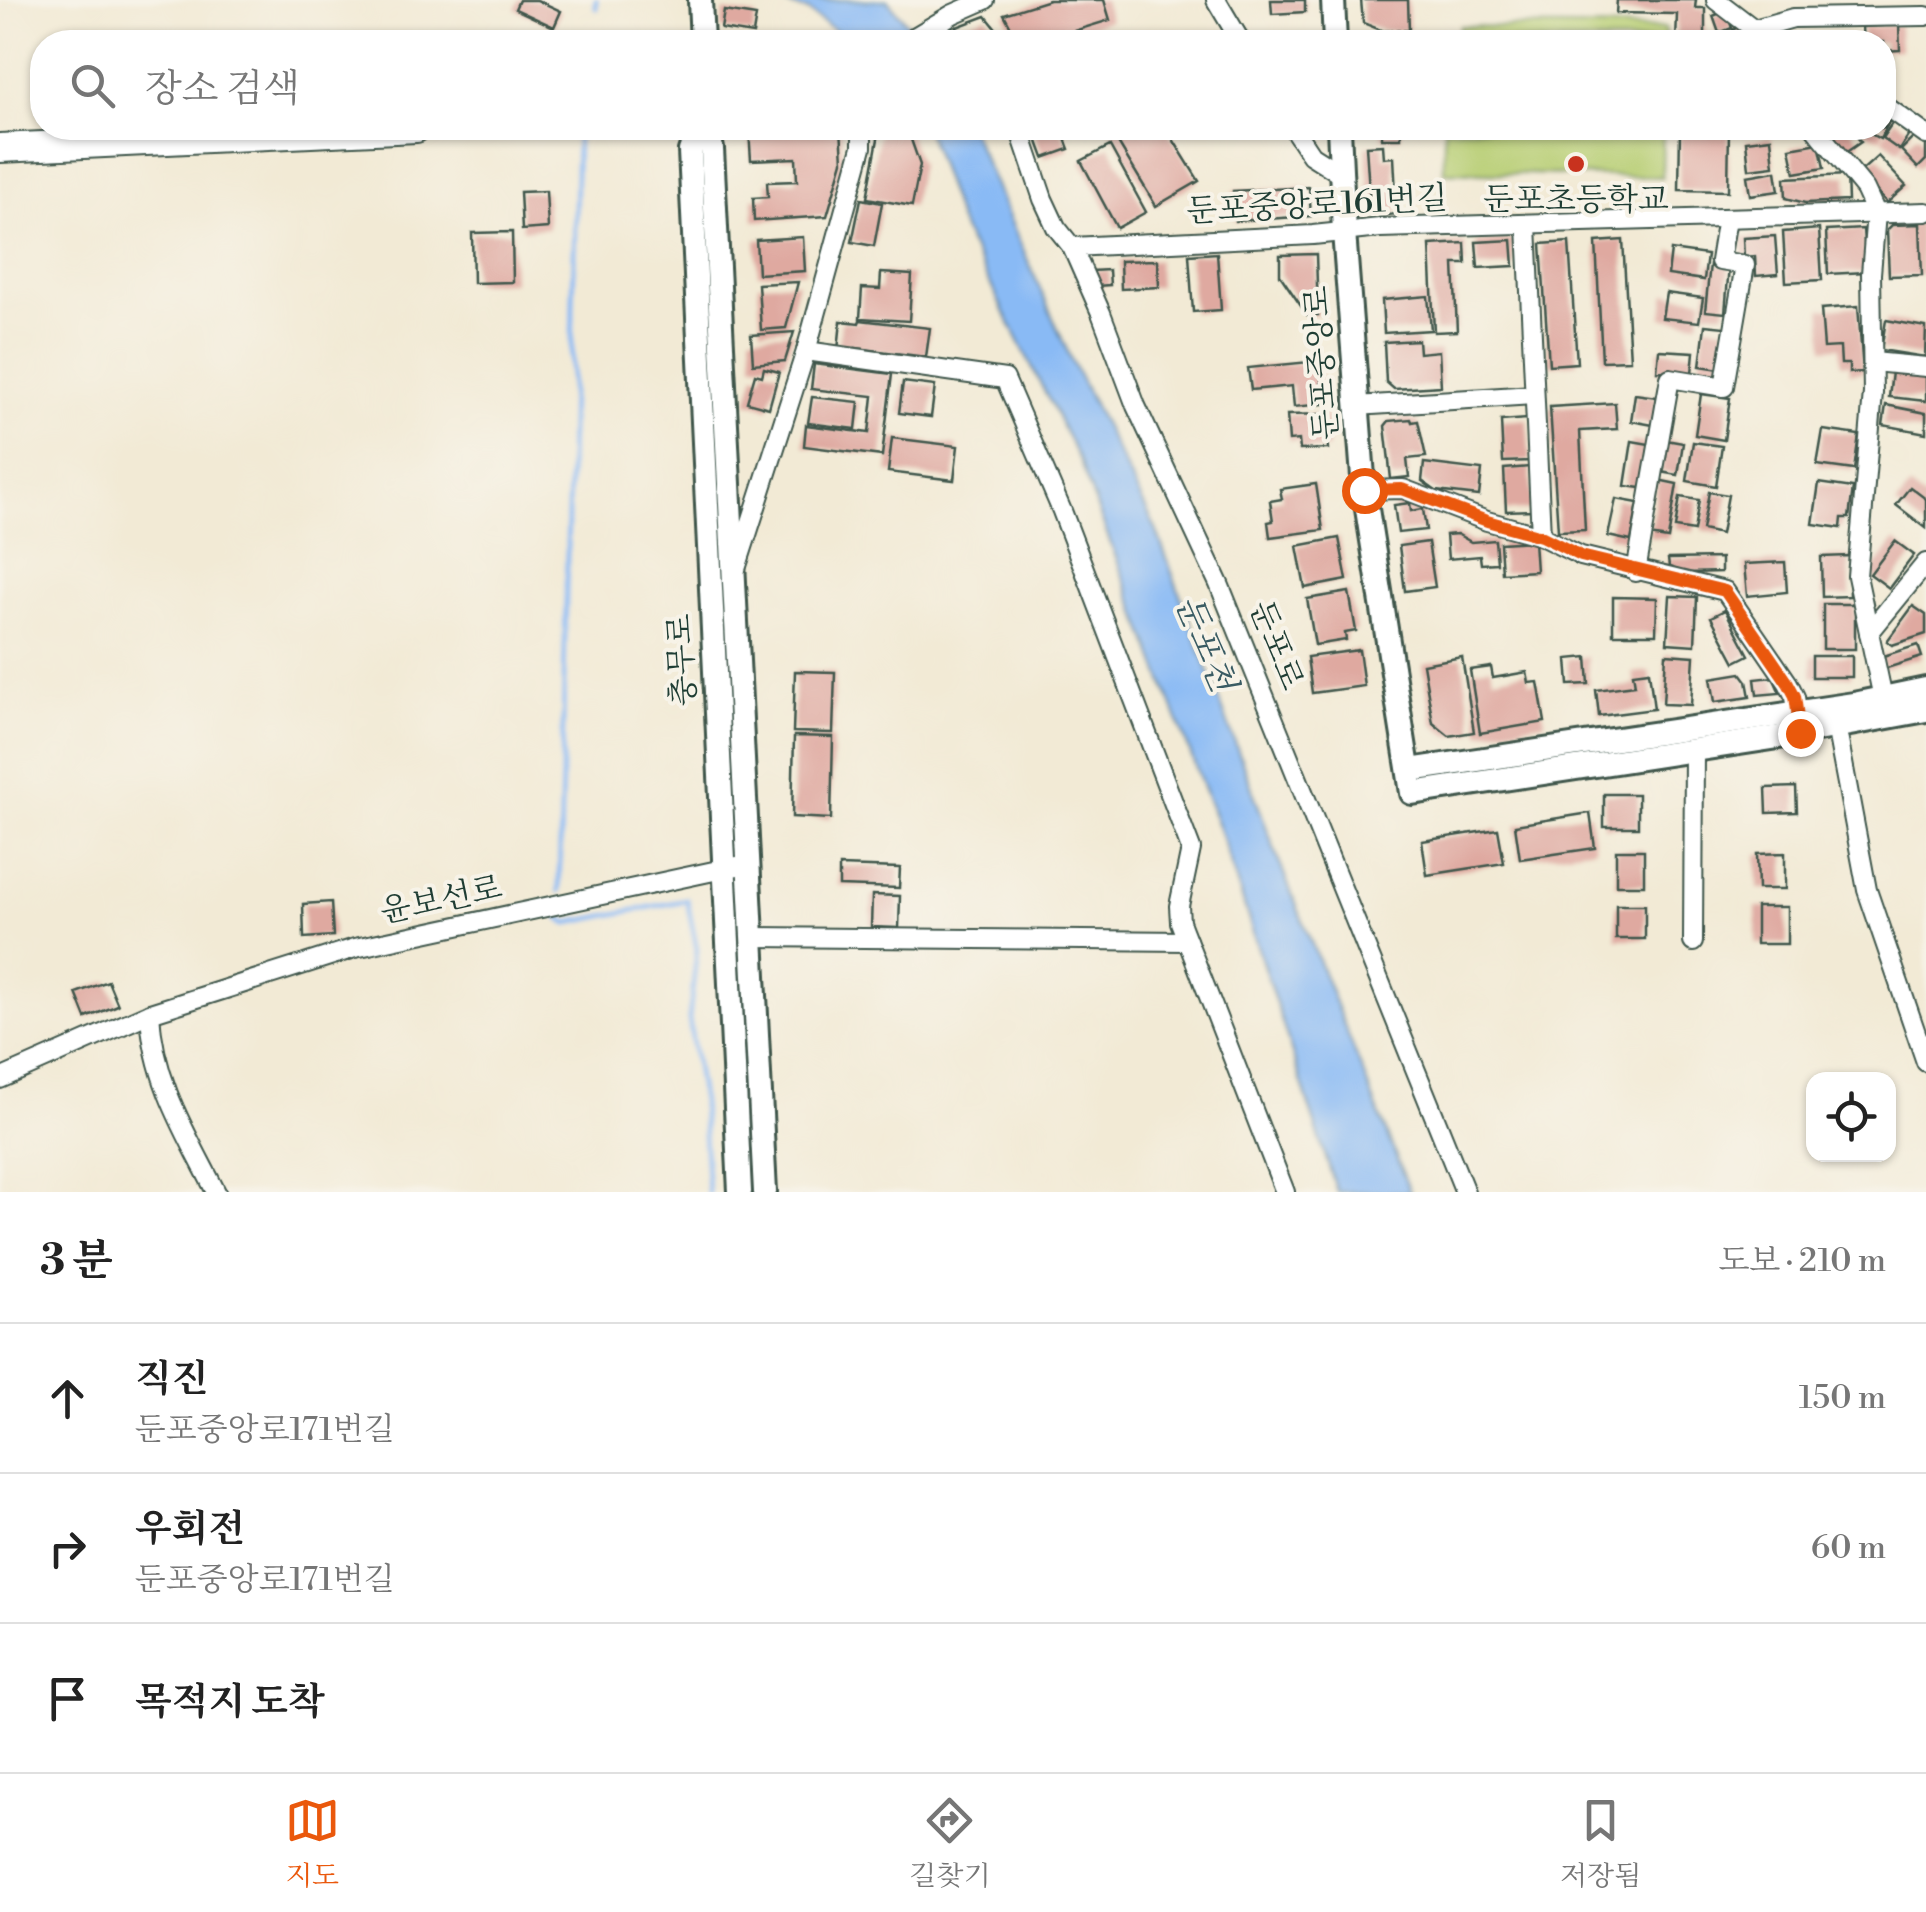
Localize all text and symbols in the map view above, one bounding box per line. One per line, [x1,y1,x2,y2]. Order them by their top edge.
search box [30,30,1896,140]
icon: search [65,58,120,113]
text: 장소 검색 [145,66,300,113]
marker: 둔포초등학교 [1565,153,1587,175]
street label: 둔포중앙로161번길 [1186,178,1449,232]
place label: 둔포초등학교 [1483,180,1669,220]
street label: 둔포중앙로 [1297,284,1347,441]
route start [1342,468,1388,514]
water label: 둔포천 [1165,588,1245,701]
street label: 둔포로 [1240,595,1312,696]
street label: 충무로 [660,613,704,707]
route end [1778,711,1824,757]
street label: 윤보선로 [377,868,506,932]
map controls [1806,1072,1896,1162]
button: locate [1806,1072,1896,1162]
text: 3 분 [40,1235,113,1288]
text: 도보 · 210 m [1718,1241,1886,1281]
text: 직진 [135,1356,208,1403]
icon: ahead [40,1371,95,1426]
text: 150 m [1799,1378,1886,1418]
text: 둔포중앙로171번길 [135,1410,395,1450]
text: 우회전 [135,1506,245,1553]
icon: right [40,1521,95,1576]
text: 60 m [1811,1528,1886,1568]
text: 둔포중앙로171번길 [135,1560,395,1600]
icon: arrive [40,1671,95,1726]
text: 목적지 도착 [135,1679,325,1726]
tab: 지도 [285,1793,340,1894]
tab: 길찾기 [909,1793,991,1894]
tab: 저장됨 [1560,1793,1641,1894]

